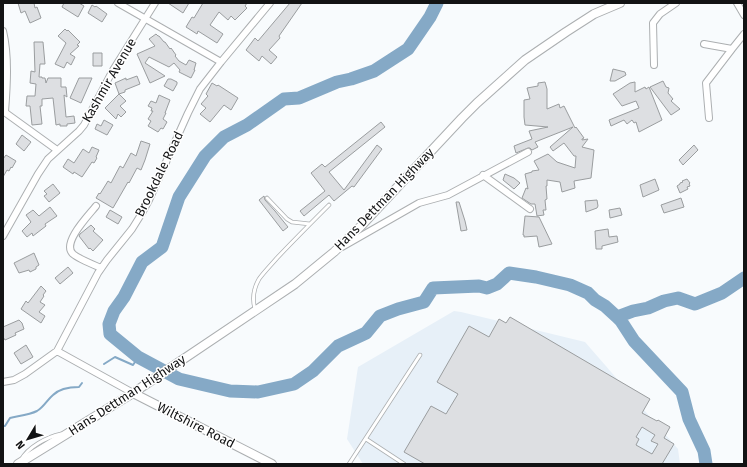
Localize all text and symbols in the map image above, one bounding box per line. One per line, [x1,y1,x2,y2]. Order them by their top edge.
street label: Kashmir Avenue [79,35,139,125]
street label: Brookdale Road [132,129,186,219]
street label: Hans Dettman Highway [331,144,437,253]
street label: Hans Dettman Highway [66,351,189,438]
street label: Wiltshire Road [155,399,237,451]
north arrow [8,419,48,459]
text: N [13,438,28,452]

